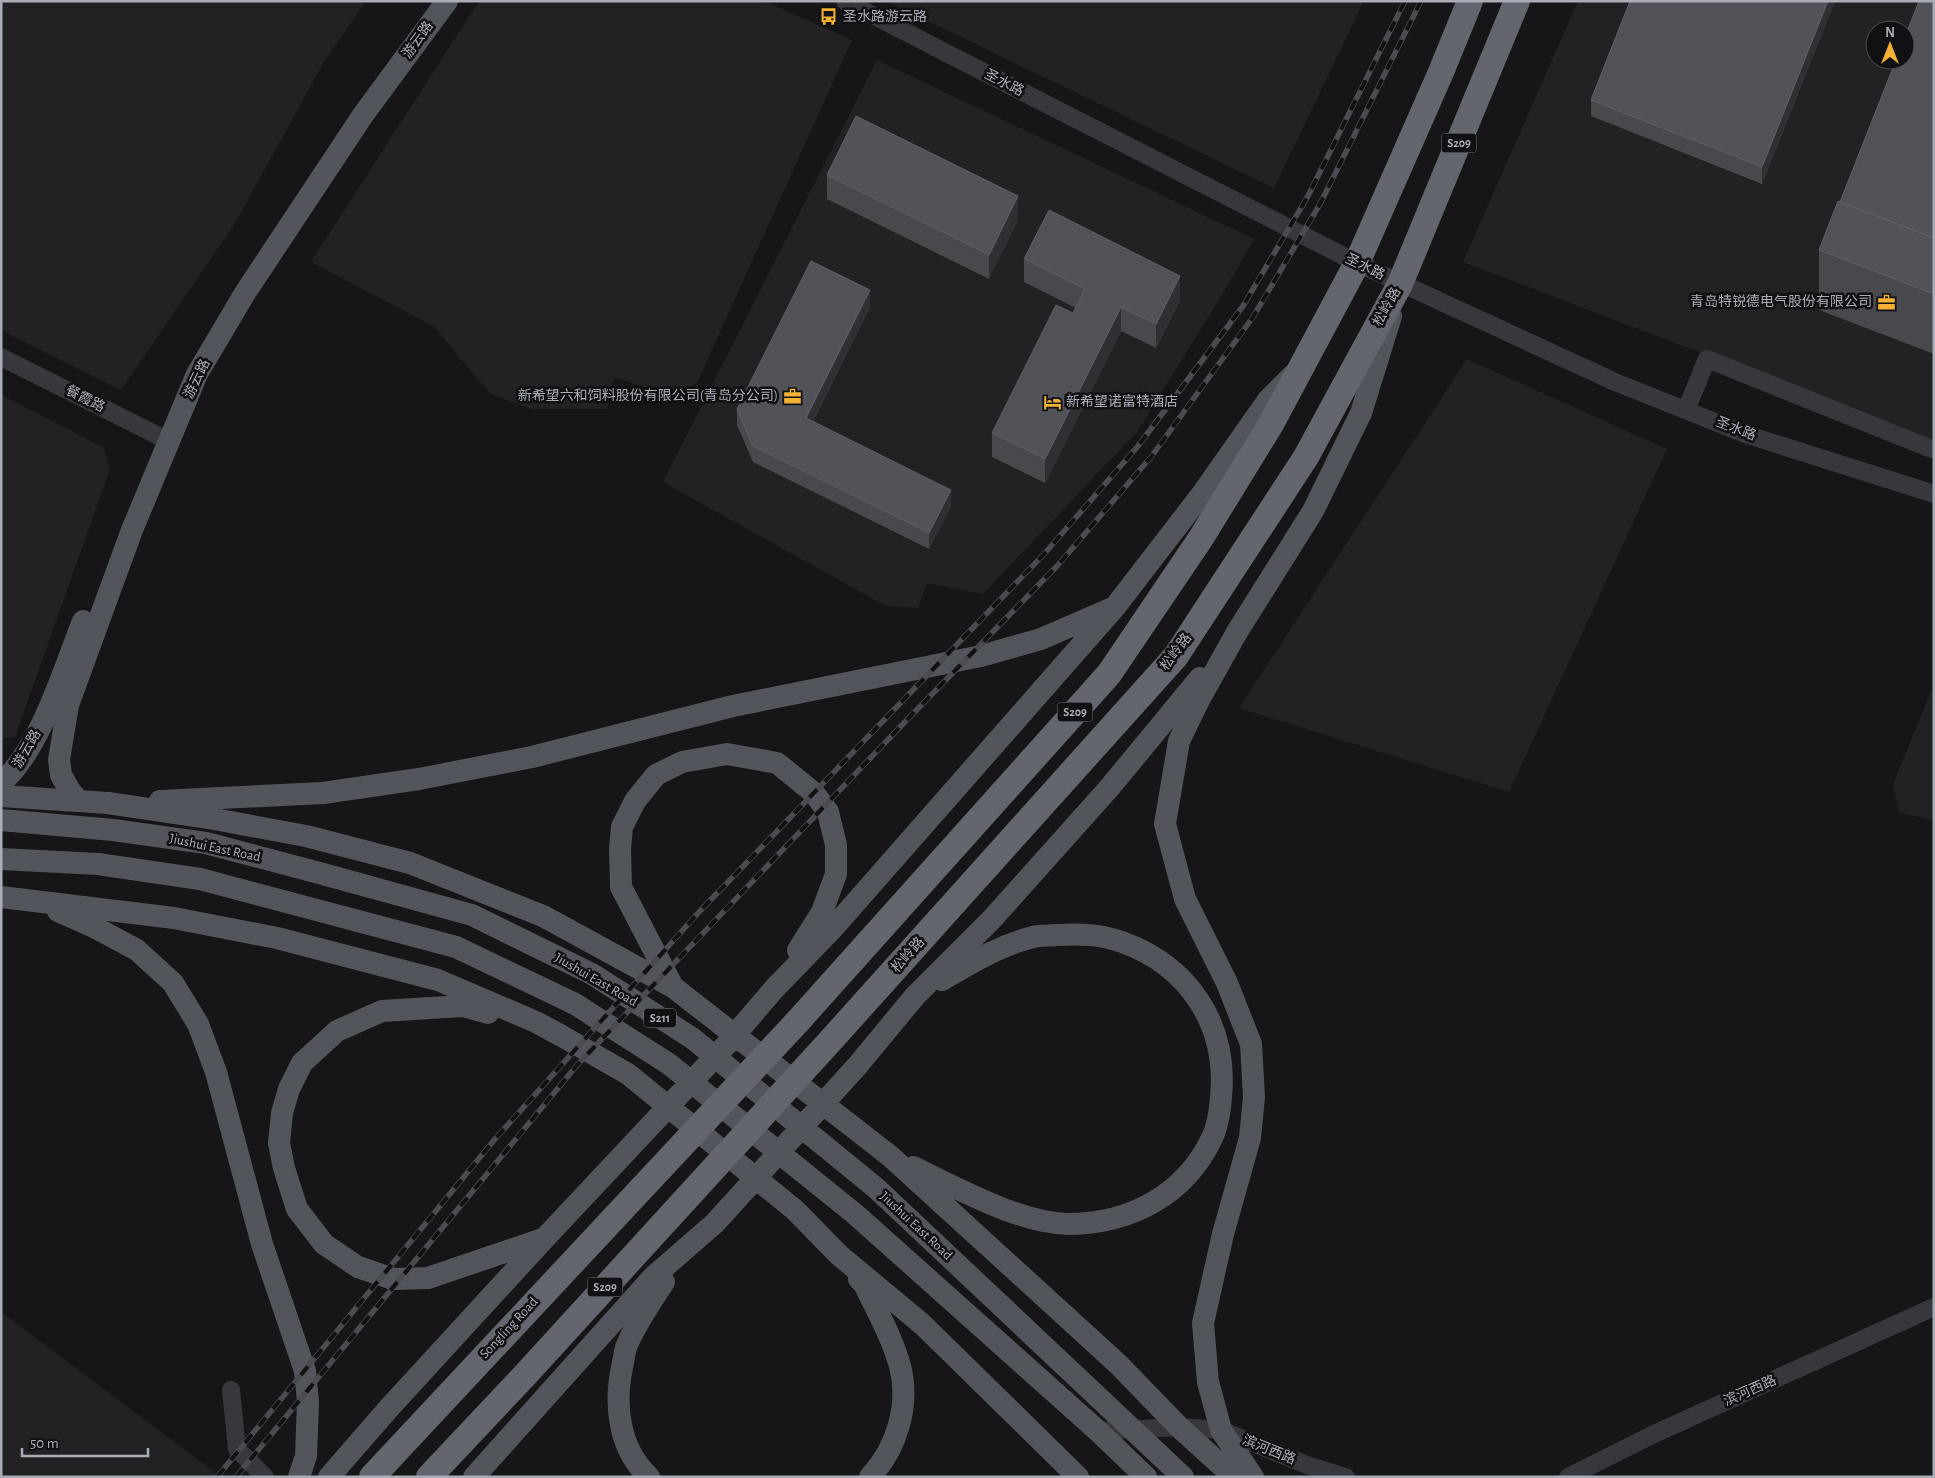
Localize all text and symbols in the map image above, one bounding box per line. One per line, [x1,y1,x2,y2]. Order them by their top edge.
bus stop icon: 圣水路游云路 [819,7,839,27]
place label: 圣水路游云路 [843,9,927,24]
street label: 游云路 [399,18,436,61]
north arrow [1865,20,1915,70]
text: N [1885,26,1895,40]
street label: 圣水路 [982,66,1026,99]
road number: S209 [1442,134,1476,152]
street label: 圣水路 [1343,251,1387,282]
street label: 松岭路 [1369,284,1403,329]
office icon: 青岛特锐德电气股份有限公司 [1876,292,1896,312]
place label: 青岛特锐德电气股份有限公司 [1690,293,1872,309]
street label: 游云路 [181,357,212,401]
street label: 餐霞路 [63,382,107,415]
office icon: 新希望六和饲料股份有限公司(青岛分公司) [782,386,802,406]
place label: 新希望六和饲料股份有限公司(青岛分公司) [518,387,778,403]
hotel icon: 新希望诺富特酒店 [1042,392,1062,412]
place label: 新希望诺富特酒店 [1066,394,1178,409]
street label: 圣水路 [1714,414,1758,443]
street label: 松岭路 [1156,630,1194,673]
road number: S209 [1058,702,1092,722]
street label: 游云路 [10,727,44,771]
street label: Jiushui East Road [168,831,262,865]
street label: 松岭路 [887,933,927,975]
street label: Jiushui East Road [552,951,640,1009]
road number: S211 [644,1008,676,1028]
street label: Jiushui East Road [877,1189,955,1263]
road number: S209 [588,1277,622,1296]
street label: Songling Road [477,1295,541,1361]
street label: 滨河西路 [1721,1372,1778,1409]
scale bar [22,1426,149,1458]
street label: 滨河西路 [1240,1432,1298,1467]
text: 50 m [30,1436,59,1451]

